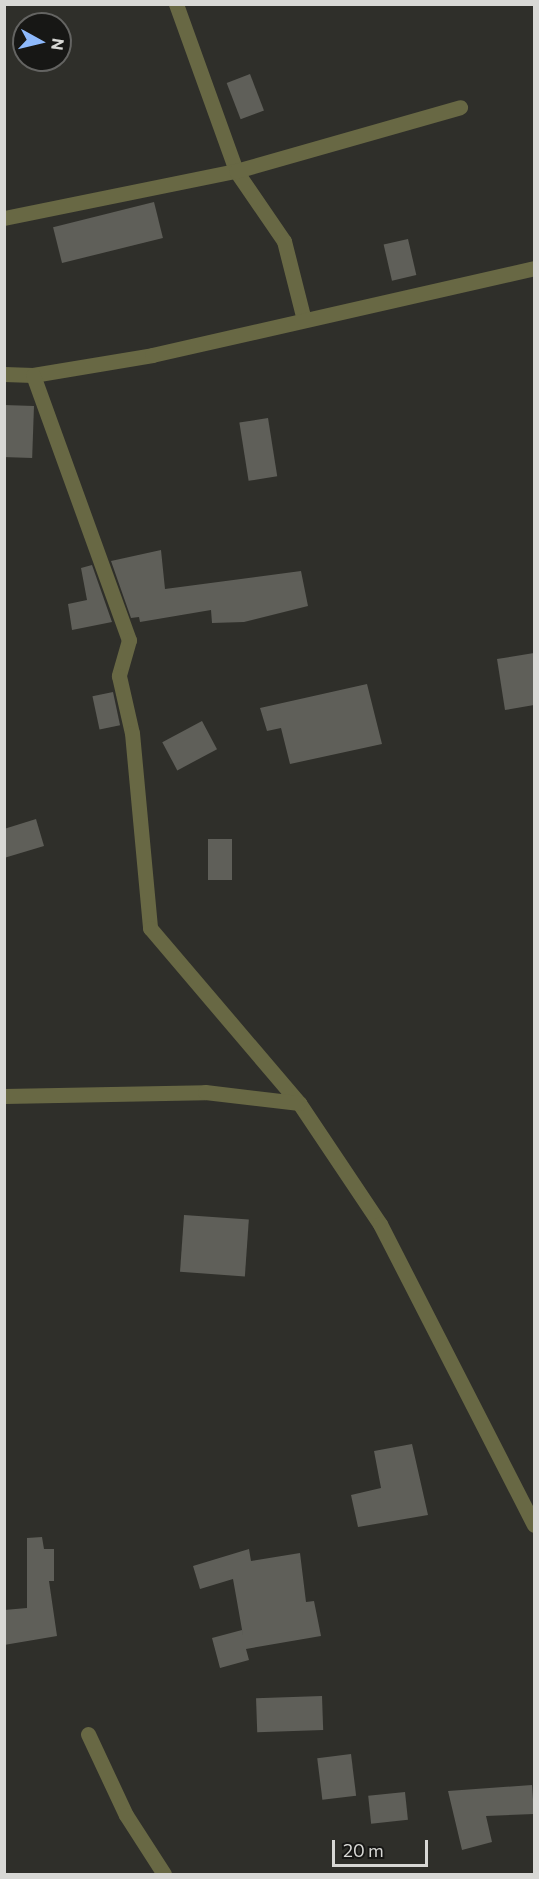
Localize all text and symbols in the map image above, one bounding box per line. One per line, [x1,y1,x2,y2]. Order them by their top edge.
north arrow [12,12,72,72]
text: N [48,37,69,52]
scale bar [335,1828,431,1866]
text: 20 m [343,1839,384,1861]

